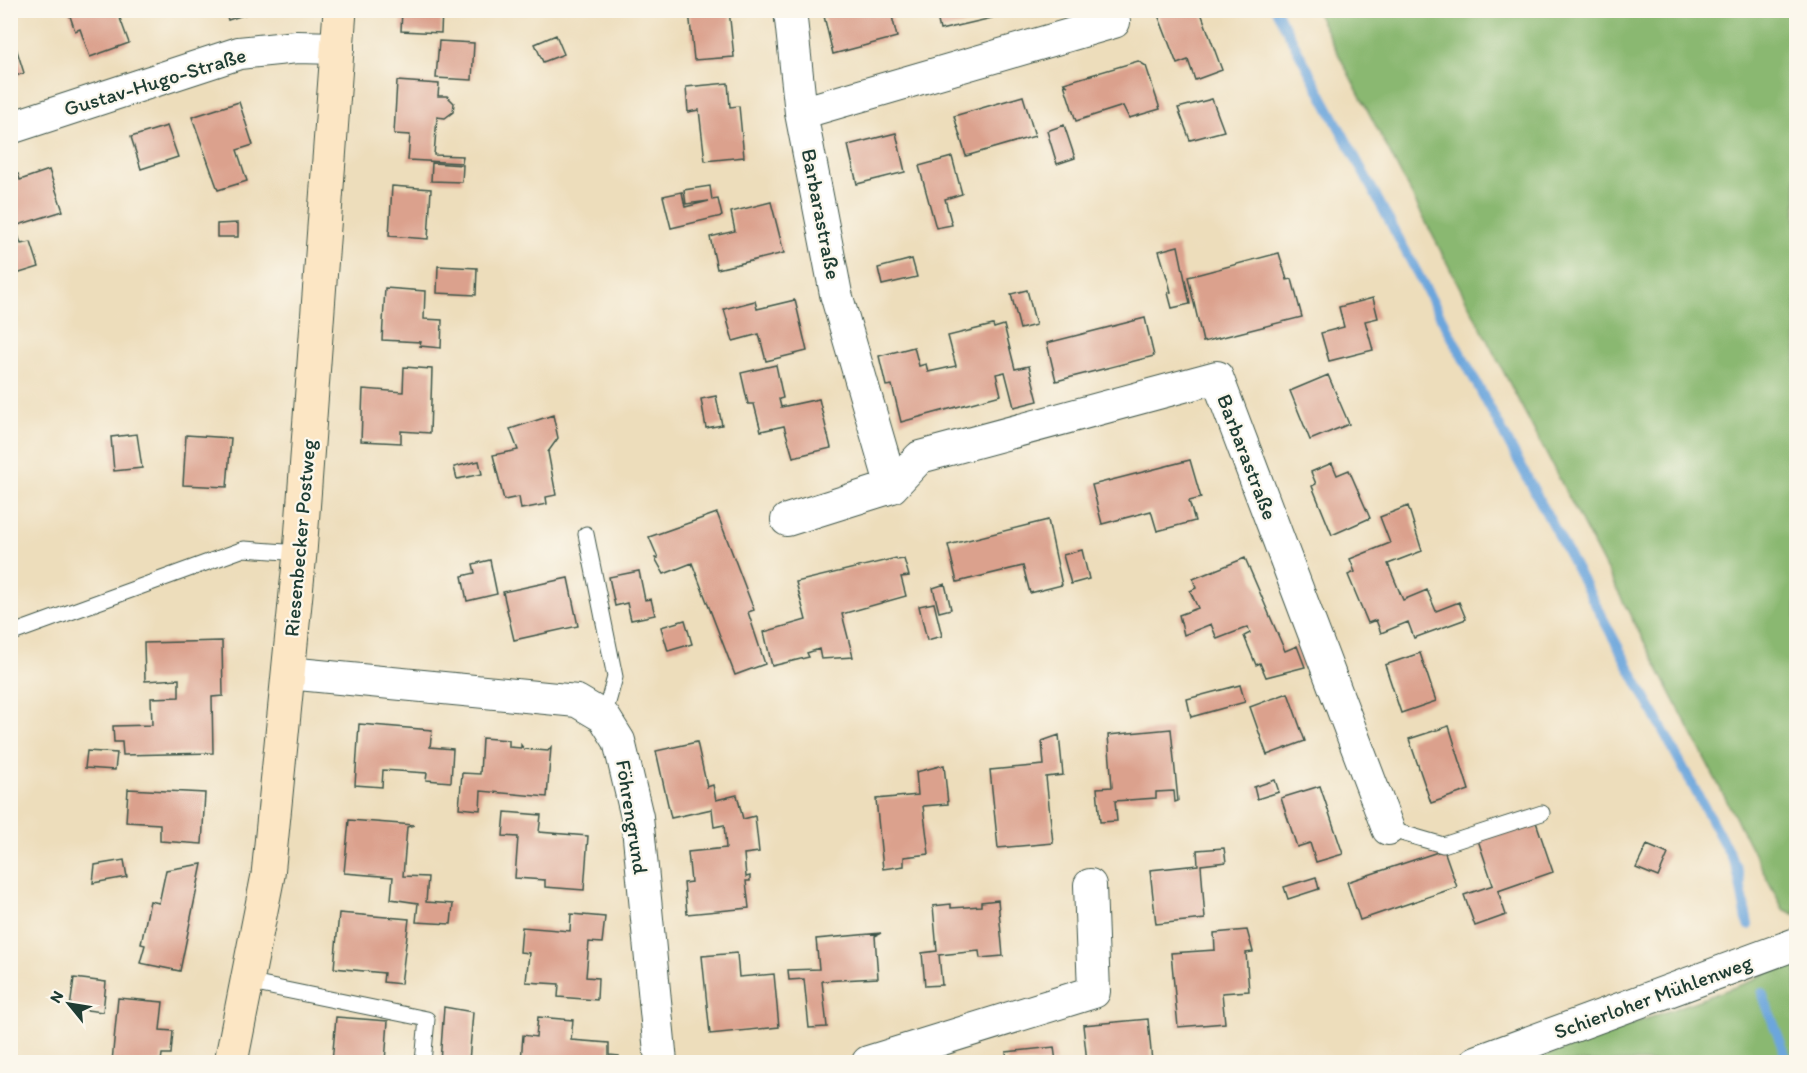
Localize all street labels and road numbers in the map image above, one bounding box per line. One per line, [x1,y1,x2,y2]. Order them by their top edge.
street label: Gustav-Hugo-Straße [61,42,249,121]
street label: Barbarastraße [797,146,846,281]
street label: Barbarastraße [1212,390,1283,523]
street label: Riesenbecker Postweg [278,438,321,638]
street label: Föhrengrund [611,758,654,876]
street label: Schierloher Mühlenweg [1550,949,1755,1044]

